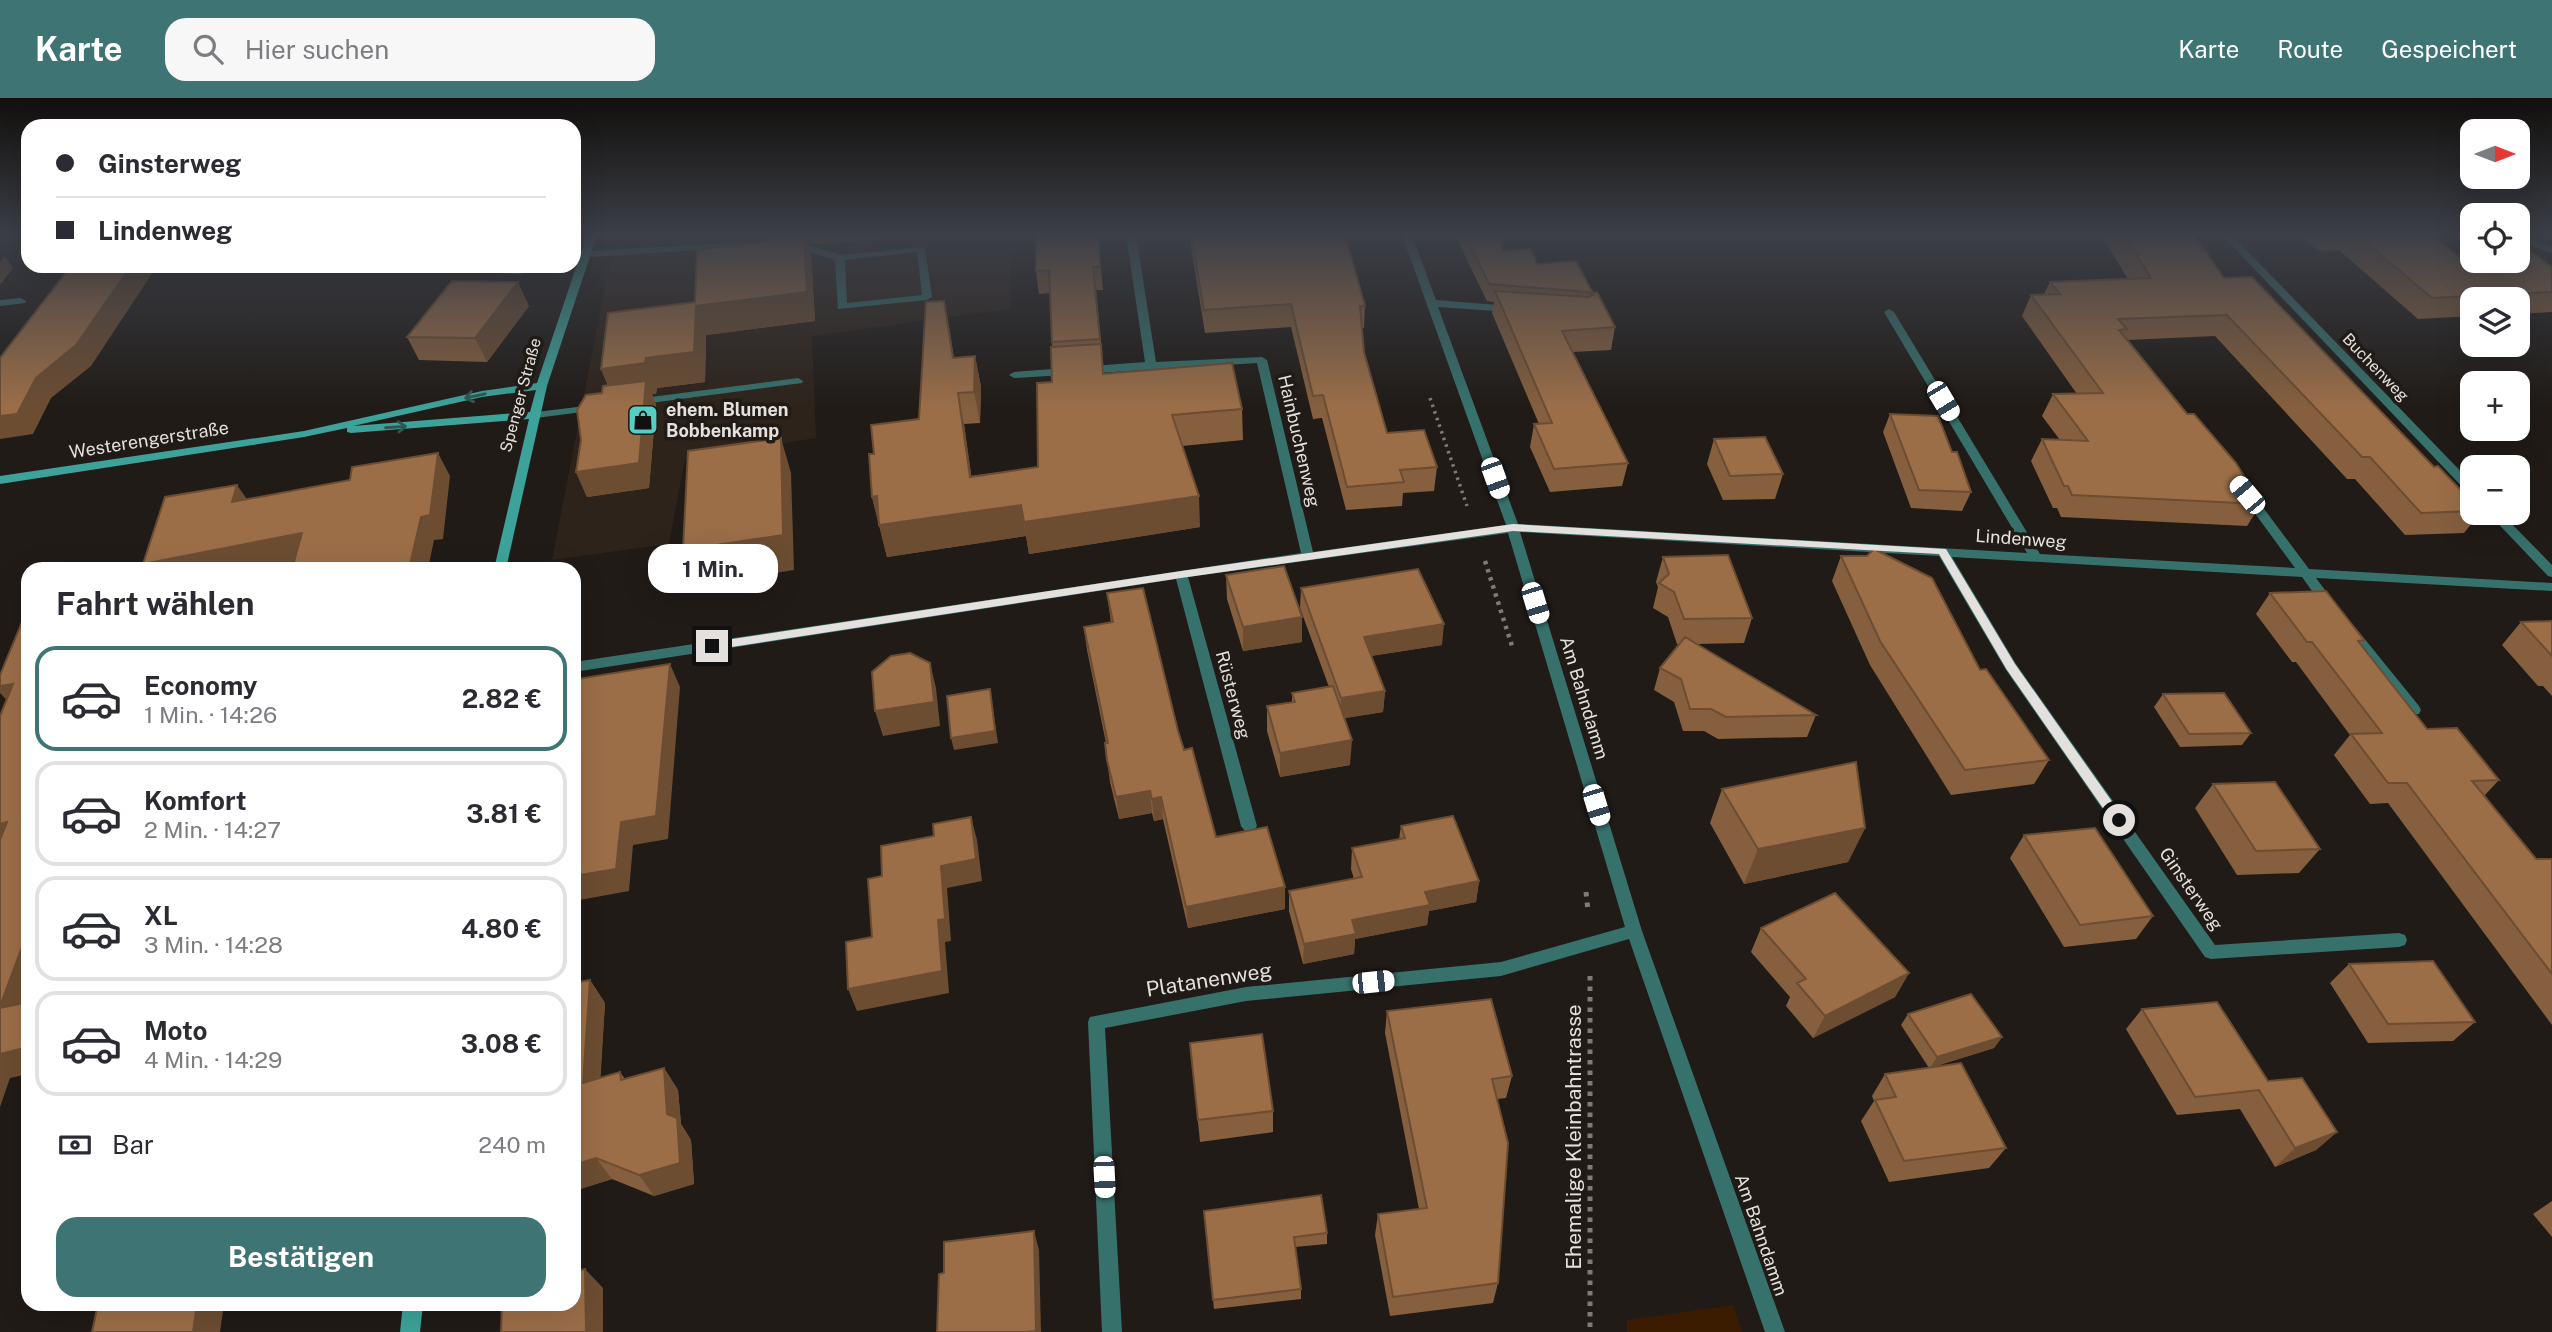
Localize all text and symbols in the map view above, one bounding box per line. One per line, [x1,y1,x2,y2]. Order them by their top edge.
search box [165,18,655,81]
text: Karte [35,30,123,68]
icon: search [189,30,227,68]
text: Hier suchen [245,34,389,65]
text: Karte [2178,35,2239,63]
text: Route [2277,35,2343,63]
text: Gespeichert [2381,35,2517,63]
north arrow [2460,119,2530,189]
map controls [2460,119,2530,525]
text: Ginsterweg [98,148,241,179]
button: locate [2460,203,2530,273]
text: Lindenweg [98,215,232,246]
button: layers [2460,287,2530,357]
street label: Buchenweg [2339,329,2413,405]
street label: Spenger Straße [496,336,545,454]
button: + [2460,371,2530,441]
street label: Hainbuchenweg [1274,373,1325,509]
car [1924,378,1963,424]
one-way arrow [464,389,487,403]
place label: ehem. Blumen Bobbenkamp [666,399,788,441]
shop icon: ehem. Blumen Bobbenkamp [626,403,660,437]
street label: Westerengerstraße [68,417,230,462]
one-way arrow [385,420,407,433]
car [1478,455,1513,501]
button: − [2460,455,2530,525]
car [2226,472,2269,518]
street label: Lindenweg [1975,525,2067,552]
callout: 1 Min. [647,545,777,594]
text: 1 Min. [682,555,744,582]
car [1519,580,1552,626]
text: Fahrt wählen [56,585,255,622]
route end [696,630,728,662]
street label: Am Bahndamm [1556,634,1613,762]
street label: Rüsterweg [1212,648,1255,741]
icon: car [60,667,123,730]
text: Economy [144,670,257,701]
text: 2.82 € [462,683,542,714]
text: 1 Min. · 14:26 [144,701,277,728]
icon: car [60,782,123,845]
car [1580,782,1613,828]
text: Komfort [144,785,246,816]
text: 3.81 € [466,798,542,829]
route start [2103,804,2135,836]
text: 2 Min. · 14:27 [144,816,281,843]
street label: Ginsterweg [2155,843,2228,934]
icon: car [60,897,123,960]
text: XL [144,900,178,931]
text: 4.80 € [461,913,542,944]
text: 3 Min. · 14:28 [144,931,283,958]
street label: Platanenweg [1144,957,1274,1002]
car [1352,969,1395,995]
street label: Ehemalige Kleinbahntrasse [1561,1004,1586,1270]
icon: car [60,1012,123,1075]
text: Moto [144,1015,207,1046]
text: 3.08 € [461,1028,542,1059]
text: 4 Min. · 14:29 [144,1046,282,1073]
icon: cash [56,1126,94,1164]
text: Bar [112,1129,154,1160]
text: 240 m [478,1131,546,1158]
car [1093,1155,1116,1199]
street label: Am Bahndamm [1731,1171,1792,1298]
button: Bestätigen [56,1217,546,1297]

